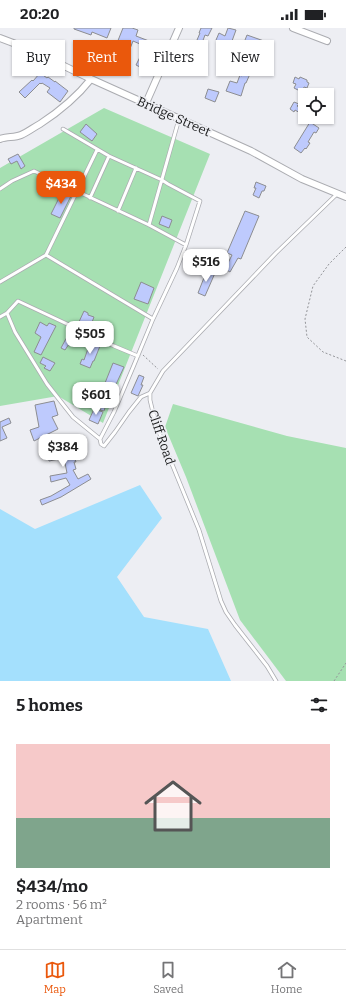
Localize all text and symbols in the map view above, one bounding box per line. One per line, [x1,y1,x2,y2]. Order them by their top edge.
text: 20:20 [20,5,59,23]
chip: Buy [12,40,65,76]
chip: Rent [73,40,131,76]
chip: Filters [139,40,208,76]
chip: New [216,40,274,76]
map controls [298,88,334,124]
button: locate [298,88,334,124]
street label: Bridge Street [135,94,213,139]
pin: $434 [37,171,85,205]
text: $434 [45,176,77,191]
pin: $516 [182,249,230,283]
text: $516 [192,254,220,269]
pin: $505 [66,321,114,355]
text: $505 [75,326,105,341]
pin: $601 [72,382,120,416]
text: $601 [81,387,111,402]
street label: Cliff Road [145,407,178,467]
pin: $384 [39,434,87,468]
text: $384 [47,439,79,454]
icon: filters [308,694,330,716]
text: 5 homes [16,695,83,716]
icon: home [137,770,209,842]
text: $434/mo [16,876,88,897]
text: 2 rooms · 56 m² [16,897,107,912]
text: Apartment [16,912,83,927]
tab: Map [44,959,66,996]
tab: Saved [153,959,183,996]
tab: Home [271,959,302,996]

